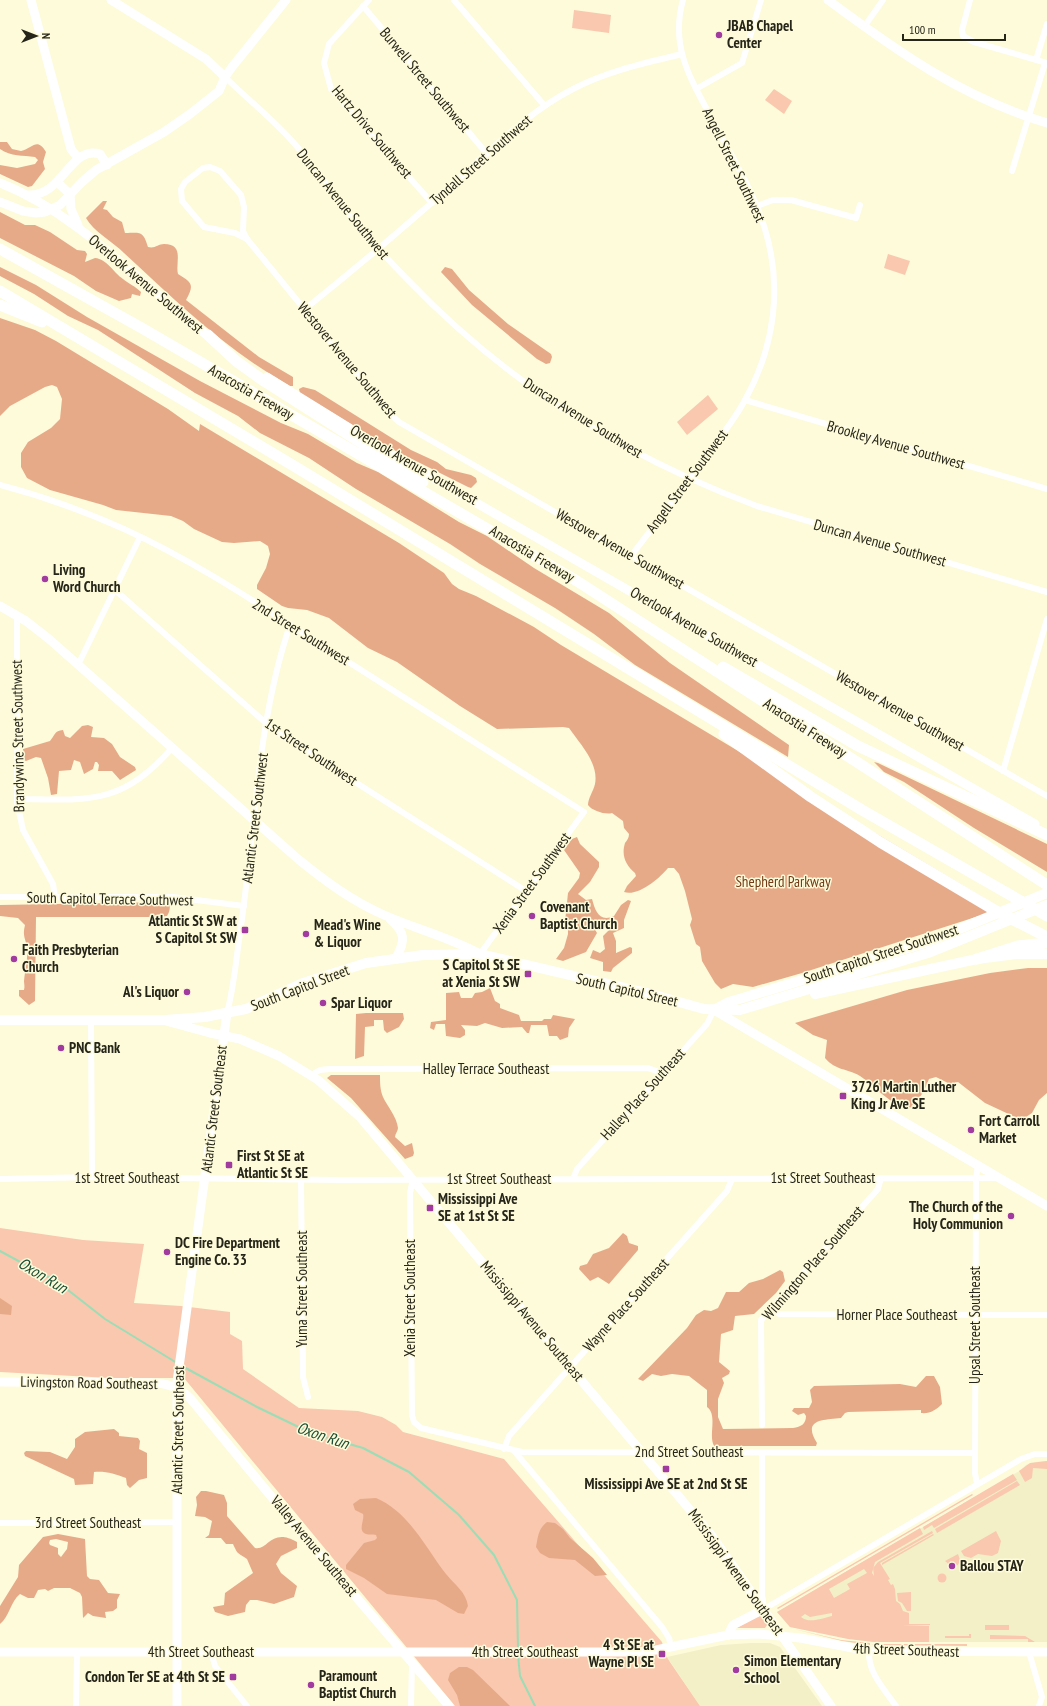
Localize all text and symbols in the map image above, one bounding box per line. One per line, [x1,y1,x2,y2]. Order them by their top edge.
north arrow [16,16,56,56]
place label: JBAB Chapel Center [726,16,793,52]
scale bar [903,16,1005,42]
text: 100 m [909,22,936,37]
street label: Burwell Street Southwest [376,23,475,136]
marker: JBAB Chapel Center [714,30,724,40]
text: N [39,33,53,39]
street label: Hartz Drive Southwest [328,81,417,182]
street label: Angell Street Southwest [699,104,770,225]
street label: Tyndall Street Southwest [426,110,535,209]
street label: Duncan Avenue Southwest [293,144,394,263]
street label: Overlook Avenue Southwest [85,230,208,337]
street label: Westover Avenue Southwest [293,298,401,421]
street label: Anacostia Freeway [205,359,298,424]
street label: Duncan Avenue Southwest [520,373,646,462]
street label: Brookley Avenue Southwest [825,416,967,473]
street label: Overlook Avenue Southwest [347,420,481,509]
street label: Angell Street Southwest [641,425,732,536]
street label: Westover Avenue Southwest [553,504,688,593]
street label: Duncan Avenue Southwest [812,515,949,571]
street label: Anacostia Freeway [486,521,579,587]
place label: Living Word Church [52,560,121,596]
marker: Living Word Church [40,574,50,584]
street label: Overlook Avenue Southwest [627,582,761,671]
street label: 2nd Street Southwest [249,594,354,669]
street label: Brandywine Street Southwest [7,660,28,812]
street label: Westover Avenue Southwest [833,666,968,755]
street label: Anacostia Freeway [760,694,851,762]
street label: 1st Street Southwest [261,714,361,790]
street label: Atlantic Street Southwest [237,752,272,884]
street label: Xenia Street Southwest [488,828,575,937]
park label: Shepherd Parkway [735,872,831,891]
street label: South Capitol Terrace Southwest [26,888,194,909]
place label: Covenant Baptist Church [540,897,617,933]
place label: Atlantic St SW at S Capitol St SW [147,911,238,947]
marker: Covenant Baptist Church [527,911,537,921]
place label: Mead's Wine & Liquor [314,915,381,951]
street label: South Capitol Street Southwest [801,920,961,987]
marker: Atlantic St SW at S Capitol St SW [240,925,250,935]
marker: Mead's Wine & Liquor [301,929,311,939]
place label: Faith Presbyterian Church [22,940,119,976]
marker: Faith Presbyterian Church [9,954,19,964]
place label: S Capitol St SE at Xenia St SW [442,955,520,991]
street label: South Capitol Street [248,960,352,1015]
marker: S Capitol St SE at Xenia St SW [523,969,533,979]
street label: South Capitol Street [574,969,680,1010]
place label: Al's Liquor [122,982,180,1001]
marker: Al's Liquor [182,987,192,997]
place label: Spar Liquor [331,993,393,1012]
marker: Spar Liquor [318,998,328,1008]
place label: PNC Bank [69,1038,121,1057]
marker: PNC Bank [56,1043,66,1053]
street label: Atlantic Street Southeast [196,1044,231,1174]
street label: Halley Place Southeast [596,1044,689,1144]
street label: Halley Terrace Southeast [423,1059,549,1078]
place label: 3726 Martin Luther King Jr Ave SE [851,1077,957,1113]
marker: 3726 Martin Luther King Jr Ave SE [838,1091,848,1101]
place label: Fort Carroll Market [979,1111,1040,1147]
marker: Fort Carroll Market [966,1125,976,1135]
place label: First St SE at Atlantic St SE [236,1146,308,1182]
marker: First St SE at Atlantic St SE [224,1160,234,1170]
street label: 1st Street Southeast [75,1168,179,1187]
street label: 1st Street Southeast [771,1168,875,1187]
street label: 1st Street Southeast [447,1169,551,1188]
place label: Mississippi Ave SE at 1st St SE [438,1189,518,1225]
place label: The Church of the Holy Communion [909,1197,1003,1233]
street label: Wilmington Place Southeast [758,1202,867,1324]
marker: Mississippi Ave SE at 1st St SE [425,1203,435,1213]
marker: The Church of the Holy Communion [1006,1211,1016,1221]
street label: Yuma Street Southeast [292,1230,311,1348]
place label: DC Fire Department Engine Co. 33 [175,1233,281,1269]
street label: Xenia Street Southeast [400,1239,419,1357]
marker: DC Fire Department Engine Co. 33 [162,1247,172,1257]
water label: Oxon Run [15,1253,72,1298]
street label: Wayne Place Southeast [579,1254,673,1355]
street label: Mississippi Avenue Southeast [476,1257,588,1385]
street label: Upsal Street Southeast [965,1266,984,1384]
street label: Horner Place Southeast [837,1305,957,1324]
street label: Atlantic Street Southeast [167,1366,188,1494]
street label: Livingston Road Southeast [20,1372,158,1393]
water label: Oxon Run [294,1417,353,1454]
street label: 2nd Street Southeast [635,1442,743,1461]
marker: Mississippi Ave SE at 2nd St SE [661,1464,671,1474]
place label: Mississippi Ave SE at 2nd St SE [584,1474,748,1493]
street label: Valley Avenue Southeast [266,1491,362,1600]
street label: Mississippi Avenue Southeast [684,1505,789,1639]
street label: 3rd Street Southeast [35,1513,141,1532]
place label: Ballou STAY [960,1556,1024,1575]
marker: Ballou STAY [947,1561,957,1571]
place label: 4 St SE at Wayne Pl SE [588,1635,655,1671]
street label: 4th Street Southeast [853,1638,960,1661]
street label: 4th Street Southeast [148,1642,254,1661]
street label: 4th Street Southeast [472,1642,578,1661]
marker: 4 St SE at Wayne Pl SE [657,1649,667,1659]
place label: Simon Elementary School [744,1651,842,1687]
marker: Simon Elementary School [731,1665,741,1675]
place label: Paramount Baptist Church [319,1666,396,1702]
place label: Condon Ter SE at 4th St SE [85,1667,225,1686]
marker: Condon Ter SE at 4th St SE [228,1672,238,1682]
marker: Paramount Baptist Church [306,1680,316,1690]

